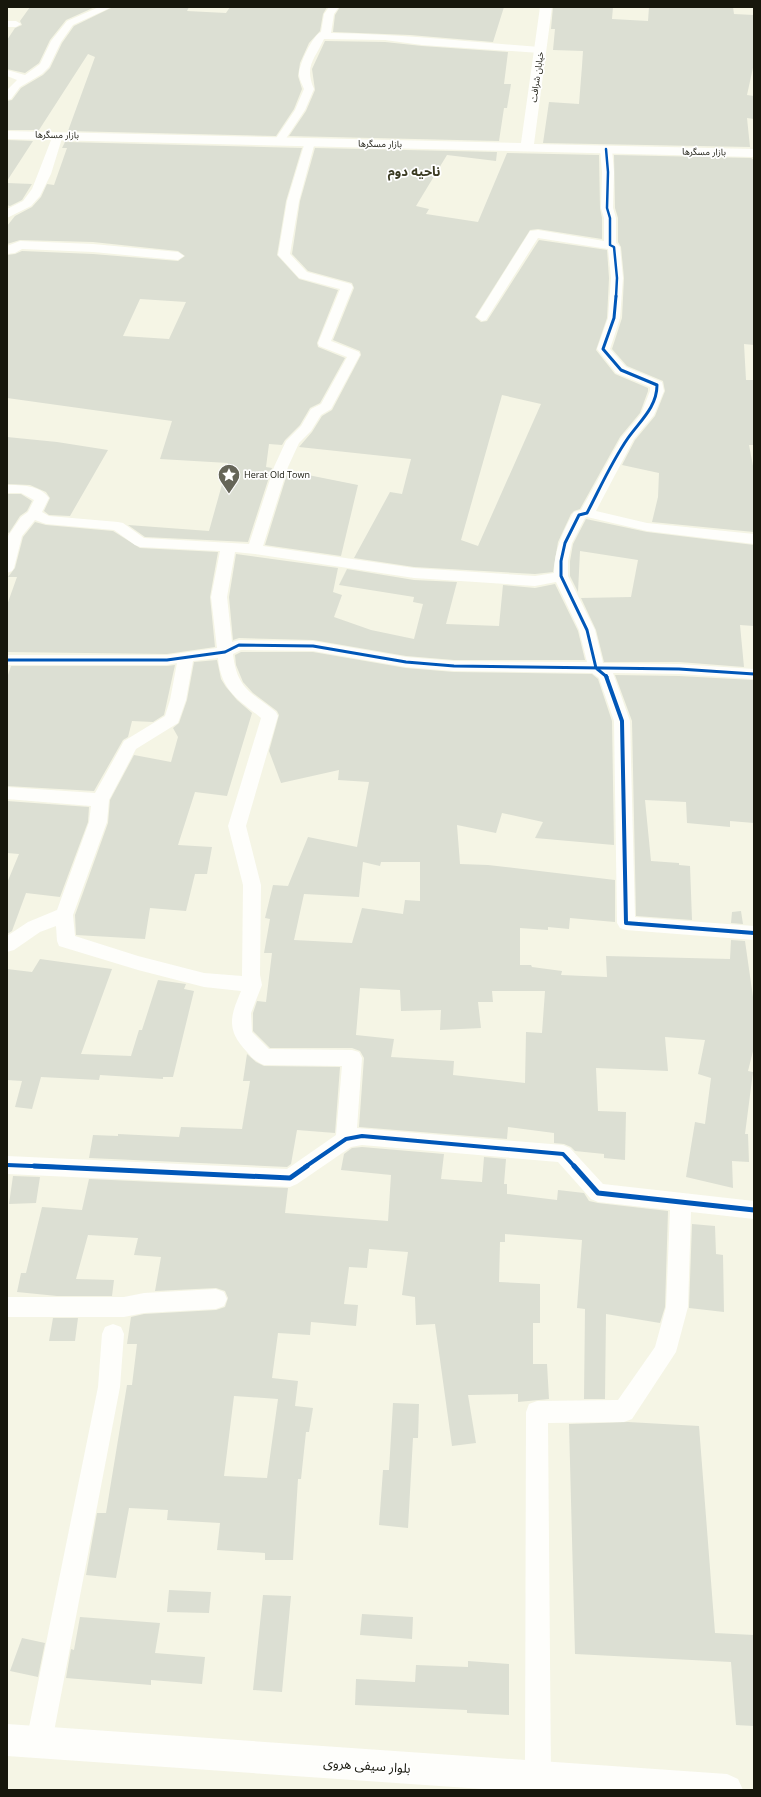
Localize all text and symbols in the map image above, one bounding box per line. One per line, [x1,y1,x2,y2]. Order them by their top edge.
street label: خیابان شرافت [527,51,547,103]
street label: بازار مسگرها [35,128,79,141]
street label: بازار مسگرها [358,137,402,150]
street label: بازار مسگرها [682,145,726,158]
district label: ناحیه دوم [388,162,440,181]
place icon: Herat Old Town [216,462,242,495]
place label: Herat Old Town [244,468,310,481]
street label: بلوار سیفی هروی [323,1753,411,1777]

